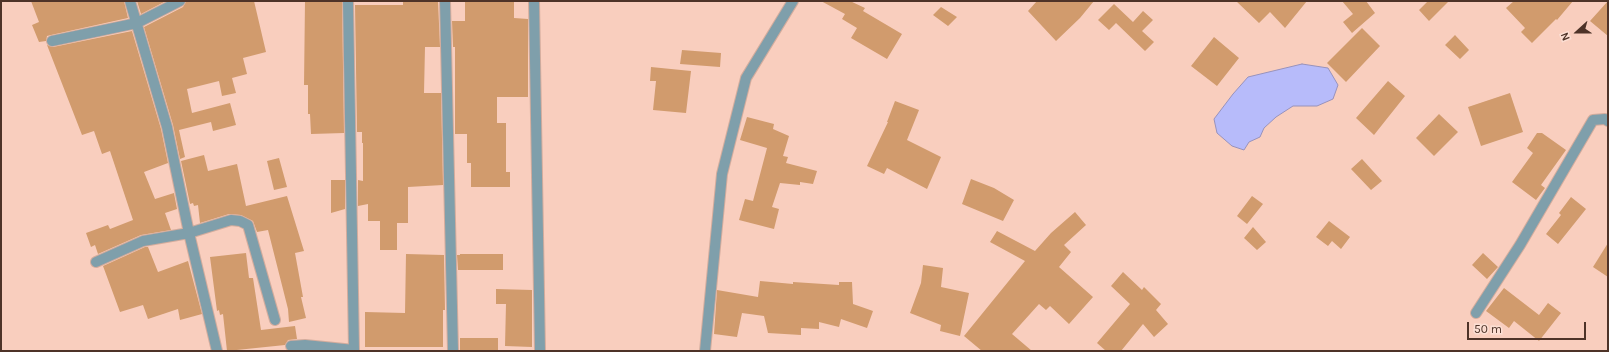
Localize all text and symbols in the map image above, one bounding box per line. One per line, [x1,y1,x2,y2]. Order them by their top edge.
north arrow [1557,12,1597,52]
text: N [1558,30,1573,42]
scale bar [1469,314,1588,340]
text: 50 m [1474,322,1502,336]

